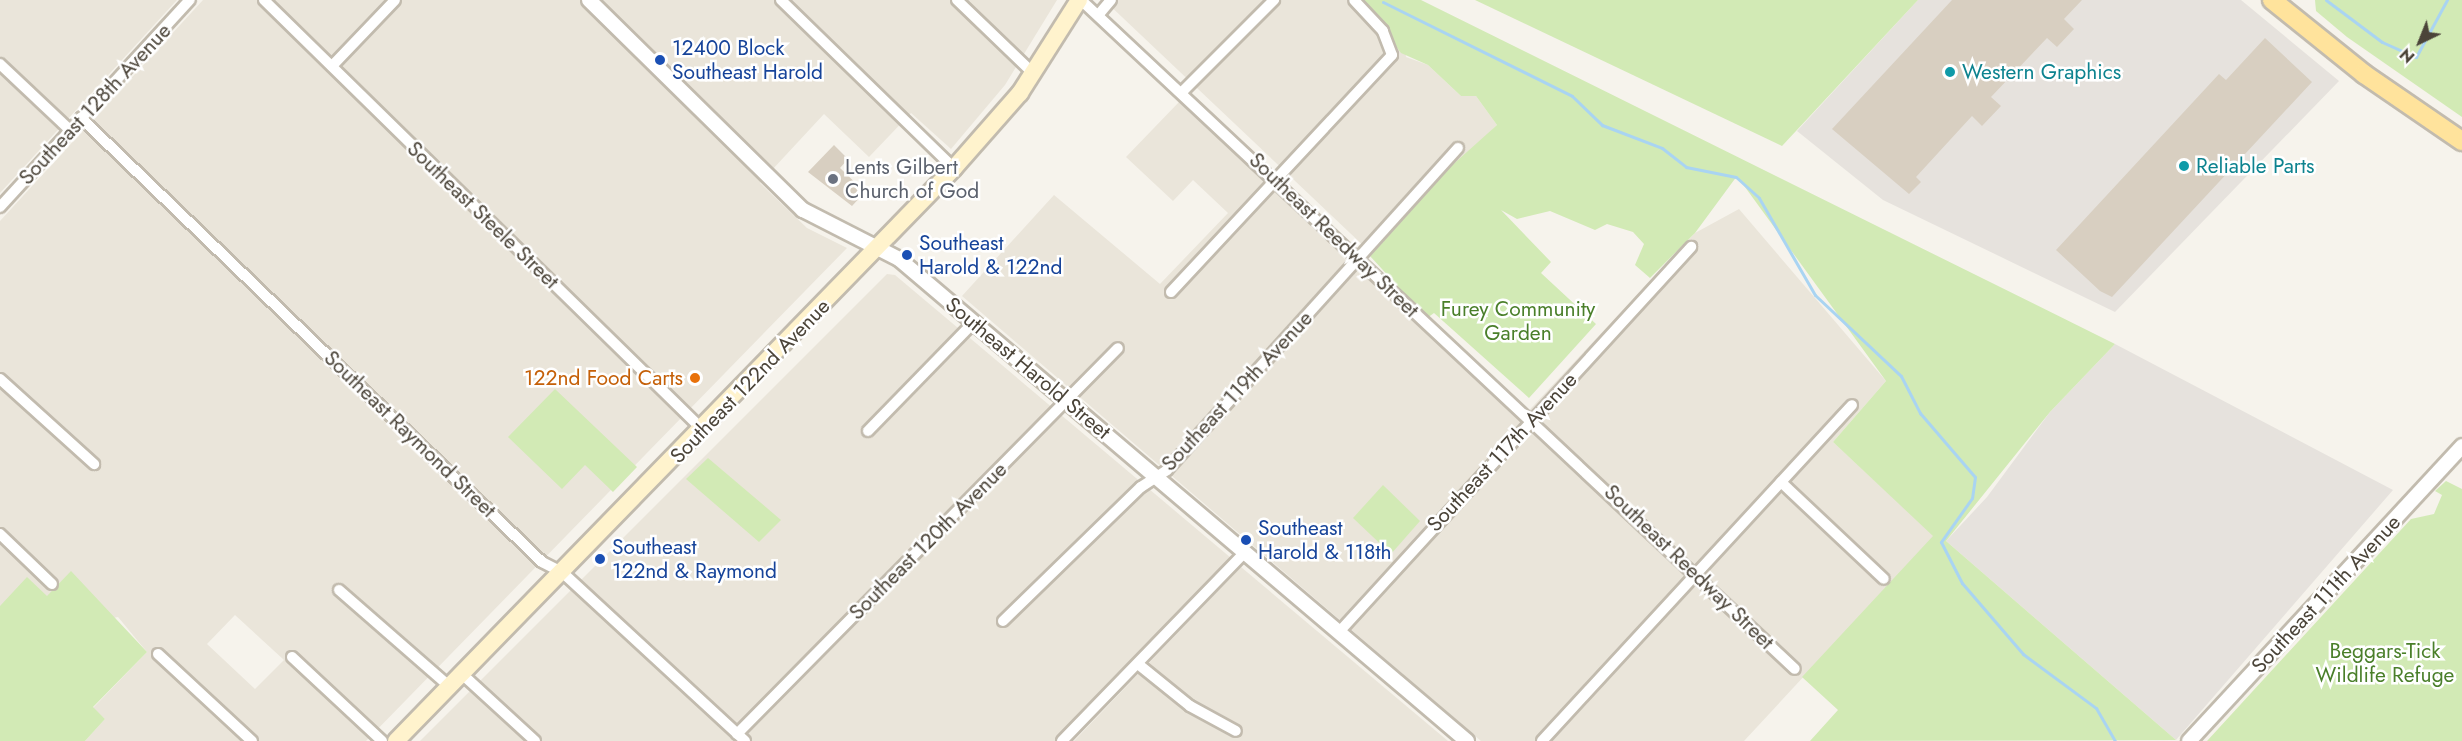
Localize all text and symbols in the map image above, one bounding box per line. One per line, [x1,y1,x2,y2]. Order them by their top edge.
north arrow [2390,12,2450,72]
street label: Southeast 128th Avenue [14,18,176,190]
place label: 12400 Block Southeast Harold [672,35,823,85]
text: N [2395,43,2420,68]
marker: 12400 Block Southeast Harold [653,53,667,67]
place label: Western Graphics [1962,59,2121,85]
marker: Western Graphics [1943,65,1957,79]
street label: Southeast Steele Street [402,136,564,294]
street label: Southeast Reedway Street [1244,147,1424,323]
place label: Reliable Parts [2196,153,2315,179]
place label: Lents Gilbert Church of God [845,154,979,204]
marker: Reliable Parts [2177,159,2191,173]
marker: Lents Gilbert Church of God [826,172,840,186]
place label: Southeast Harold & 122nd [919,230,1062,280]
marker: Southeast Harold & 122nd [900,248,914,262]
street label: Southeast Harold Street [940,292,1116,444]
street label: Southeast 122nd Avenue [665,294,835,468]
park label: Furey Community Garden [1441,296,1595,346]
street label: Southeast 119th Avenue [1156,306,1318,476]
street label: Southeast Raymond Street [319,345,501,523]
place label: 122nd Food Carts [524,365,683,391]
street label: Southeast 117th Avenue [1422,367,1582,537]
marker: 122nd Food Carts [688,371,702,385]
street label: Southeast 120th Avenue [844,457,1012,625]
street label: Southeast Reedway Street [1599,479,1779,655]
street label: Southeast 111th Avenue [2246,510,2406,678]
place label: Southeast Harold & 118th [1258,515,1391,565]
marker: Southeast Harold & 118th [1239,533,1253,547]
place label: Southeast 122nd & Raymond [612,534,777,584]
marker: Southeast 122nd & Raymond [593,552,607,566]
park label: Beggars-Tick Wildlife Refuge [2316,638,2454,688]

